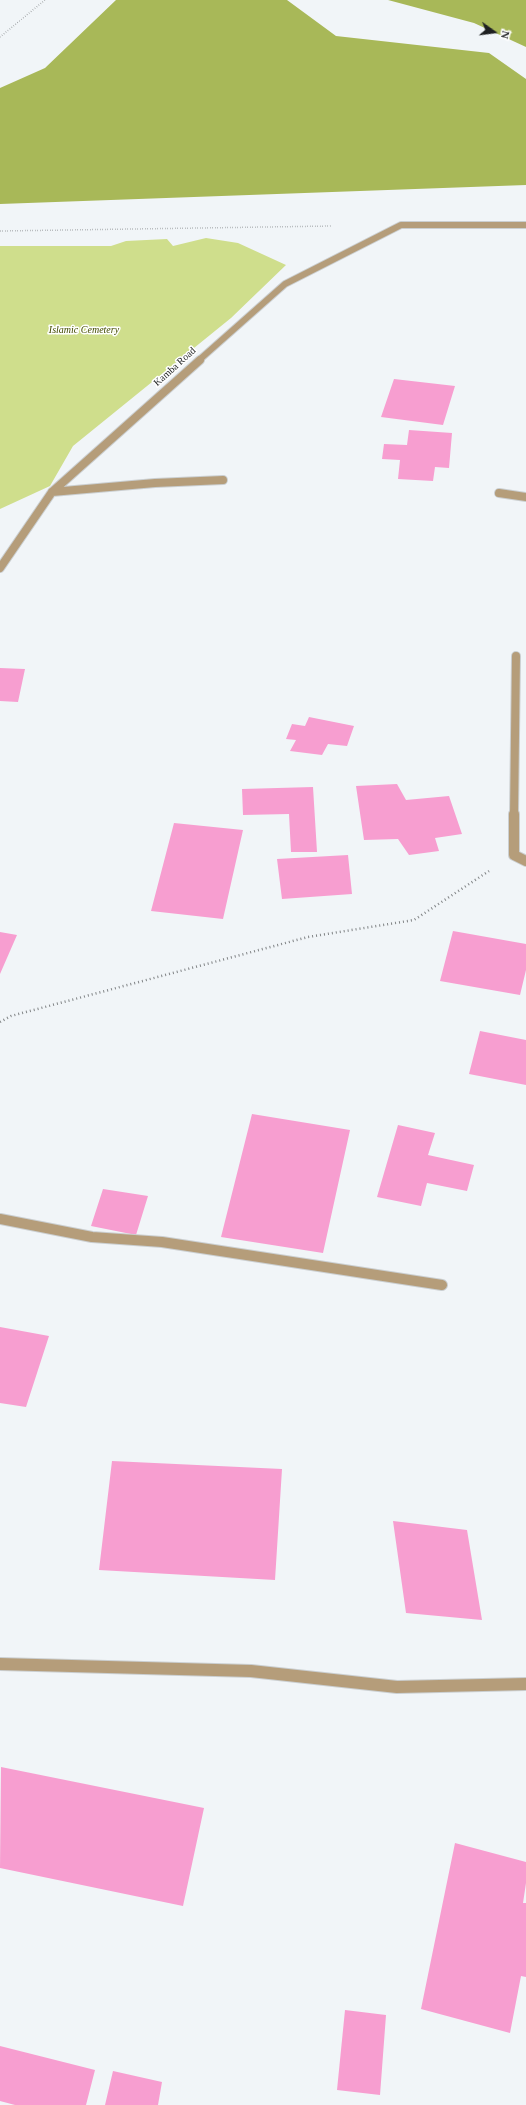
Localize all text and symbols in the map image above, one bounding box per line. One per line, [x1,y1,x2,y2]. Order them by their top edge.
north arrow [474,12,514,52]
text: N [499,30,512,40]
park label: Islamic Cemetery [49,324,119,336]
street label: Kamba Road [151,345,199,389]

